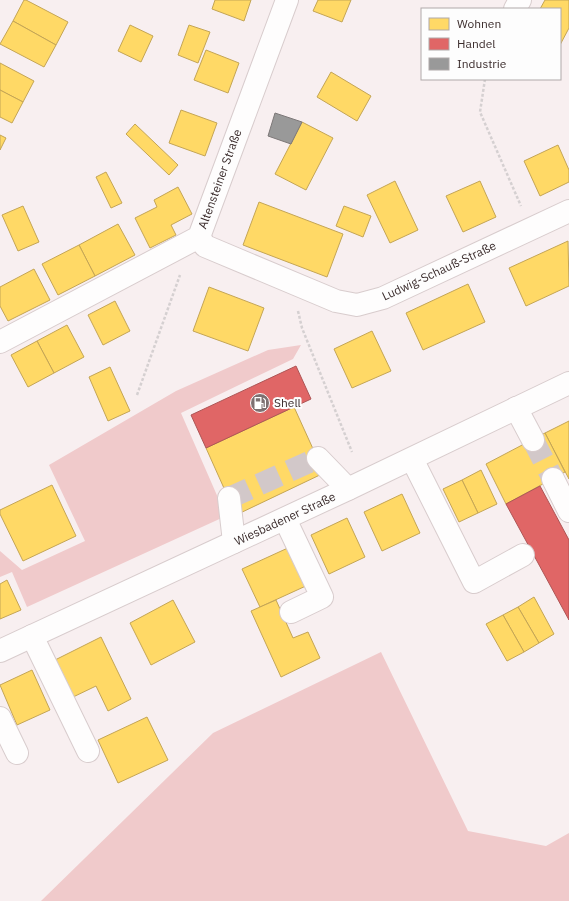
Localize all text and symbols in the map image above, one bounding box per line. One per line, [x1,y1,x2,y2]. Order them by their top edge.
legend [421,8,561,80]
text: Wohnen [457,16,501,31]
text: Handel [457,36,496,51]
text: Industrie [457,56,507,71]
street label: Altensteiner Straße [195,127,245,231]
street label: Ludwig-Schauß-Straße [379,237,499,304]
fuel station icon: Shell [249,392,271,414]
place label: Shell [274,395,301,410]
street label: Wiesbadener Straße [232,488,338,549]

